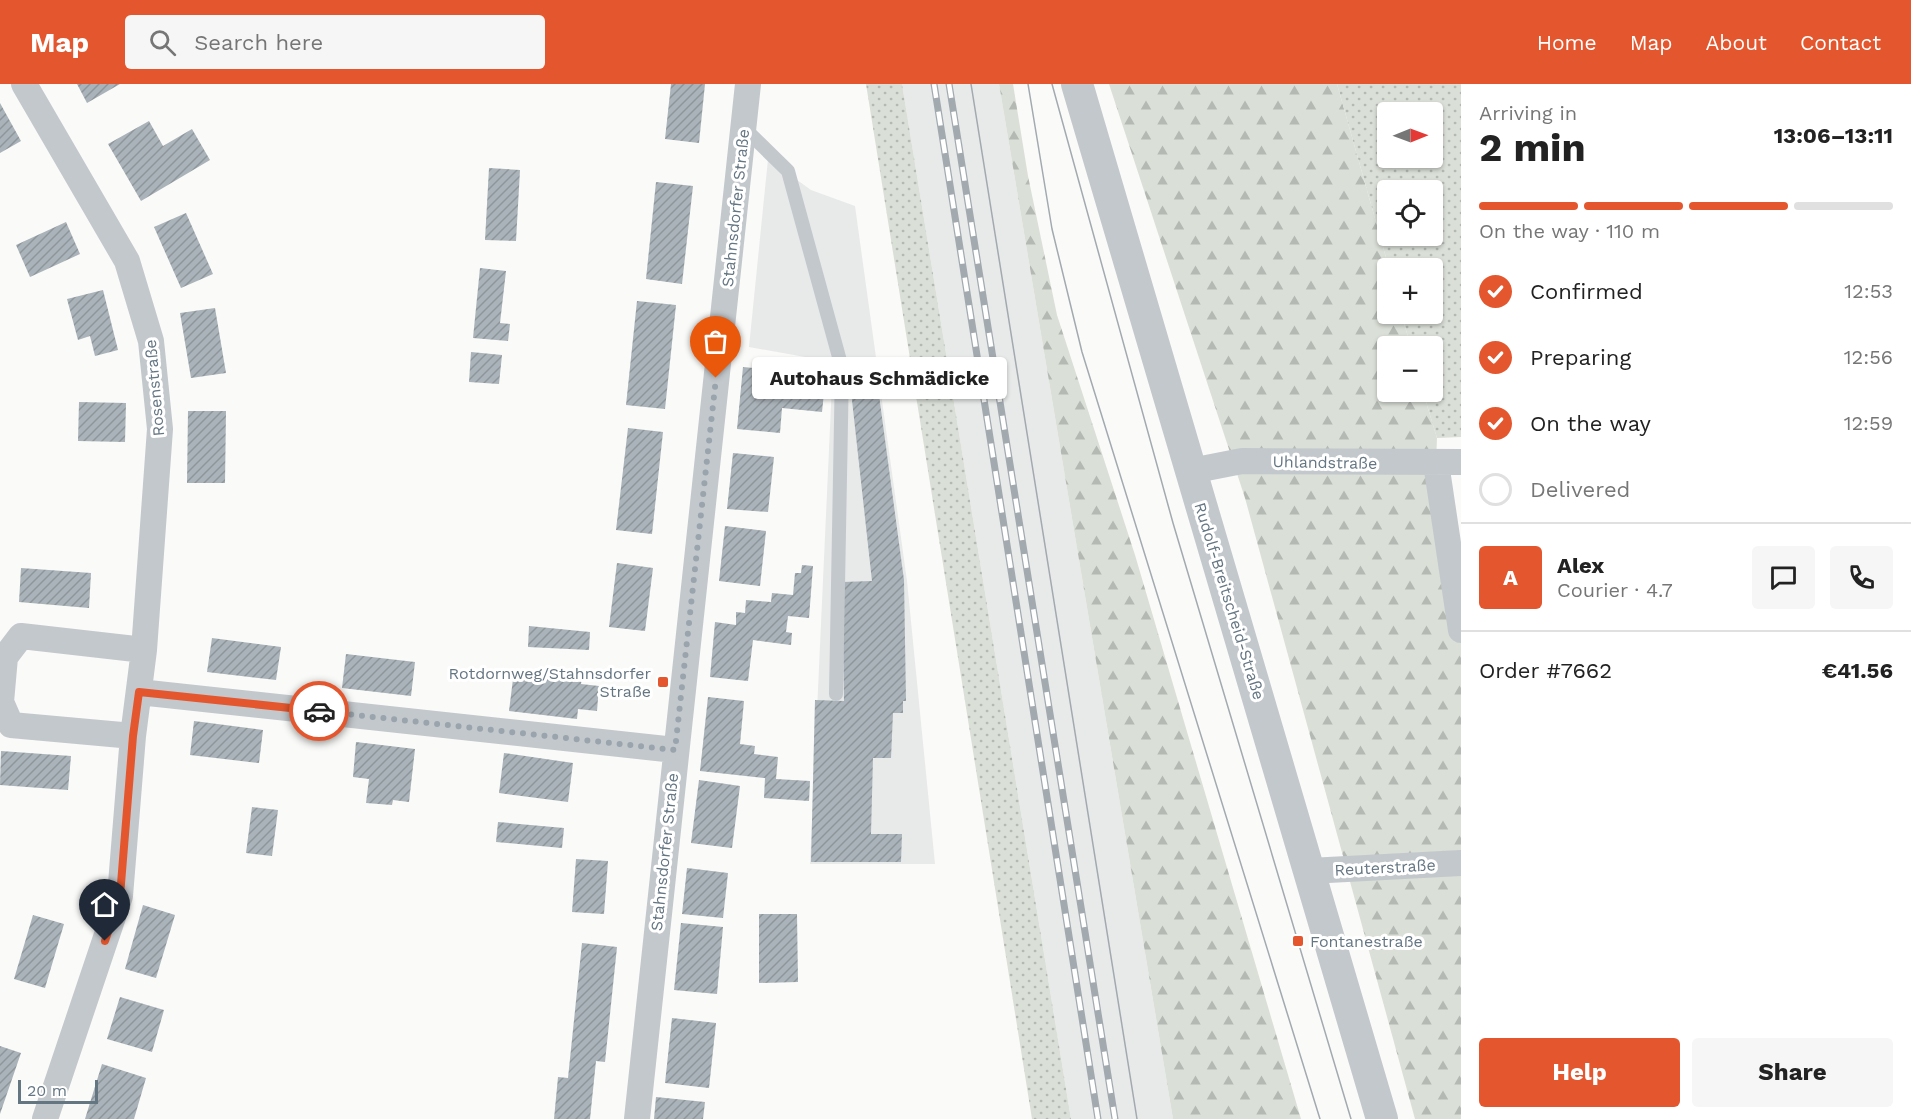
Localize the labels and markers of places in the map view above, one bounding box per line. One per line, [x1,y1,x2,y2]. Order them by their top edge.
pin [690,316,741,378]
callout: Autohaus Schmädicke [752,357,1007,399]
place label: Rotdornweg/Stahnsdorfer Straße [449,664,651,701]
marker: Rotdornweg/Stahnsdorfer Straße [656,675,670,689]
pin [79,879,130,941]
place label: Fontanestraße [1310,932,1423,951]
marker: Fontanestraße [1291,934,1305,948]

